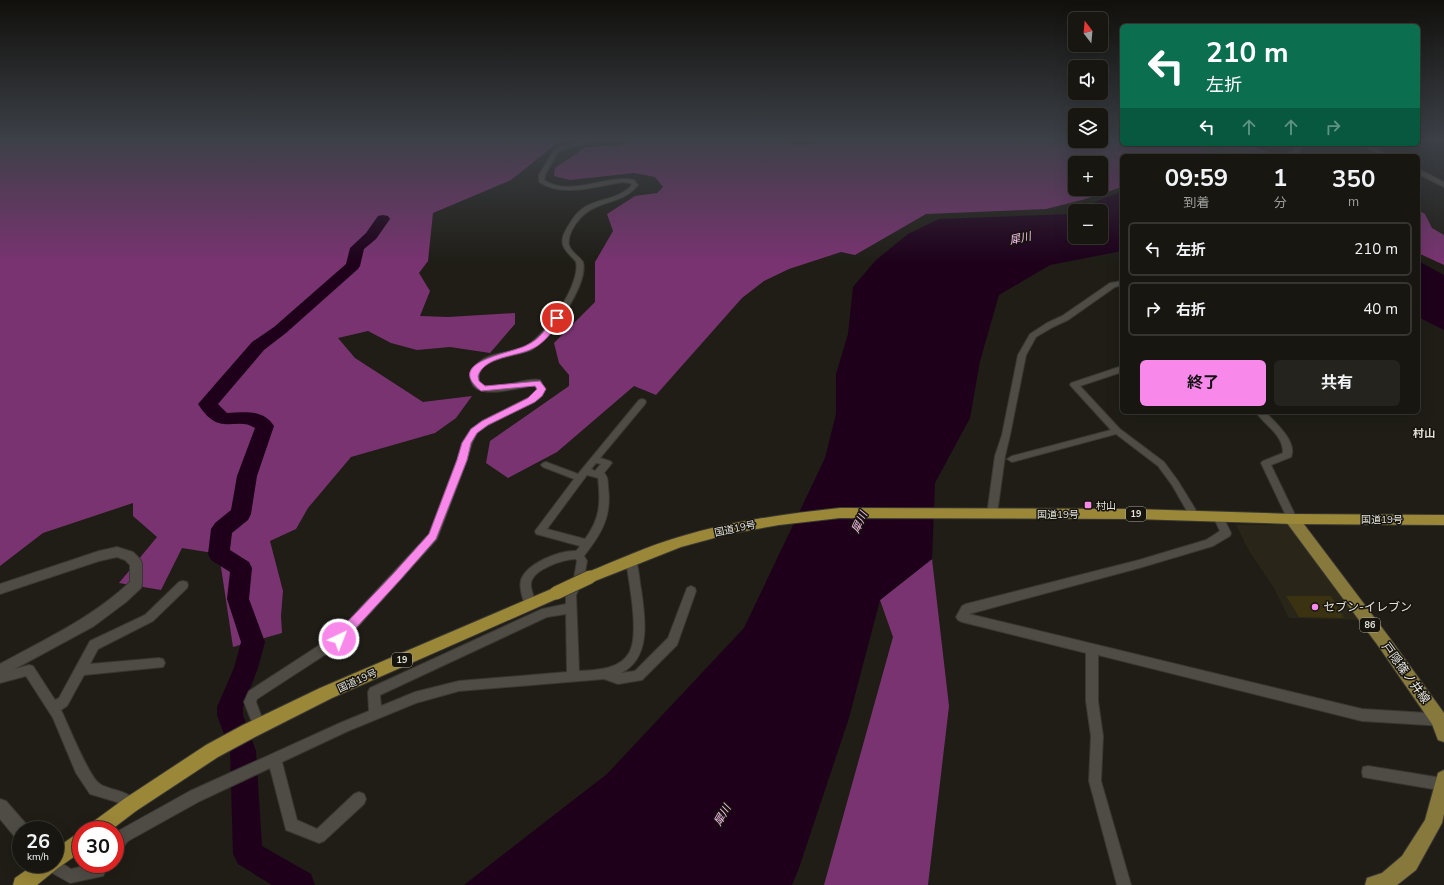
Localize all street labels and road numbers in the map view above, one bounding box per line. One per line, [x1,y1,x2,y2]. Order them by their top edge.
road number: 19 [1126,507,1146,521]
street label: 国道19号 [1037,508,1079,522]
street label: 国道19号 [1361,513,1403,527]
street label: 国道19号 [713,518,757,540]
road number: 86 [1360,618,1380,632]
street label: 戸隠篠ノ井線 [1378,639,1434,707]
road number: 19 [392,653,412,667]
street label: 国道19号 [335,666,379,696]

